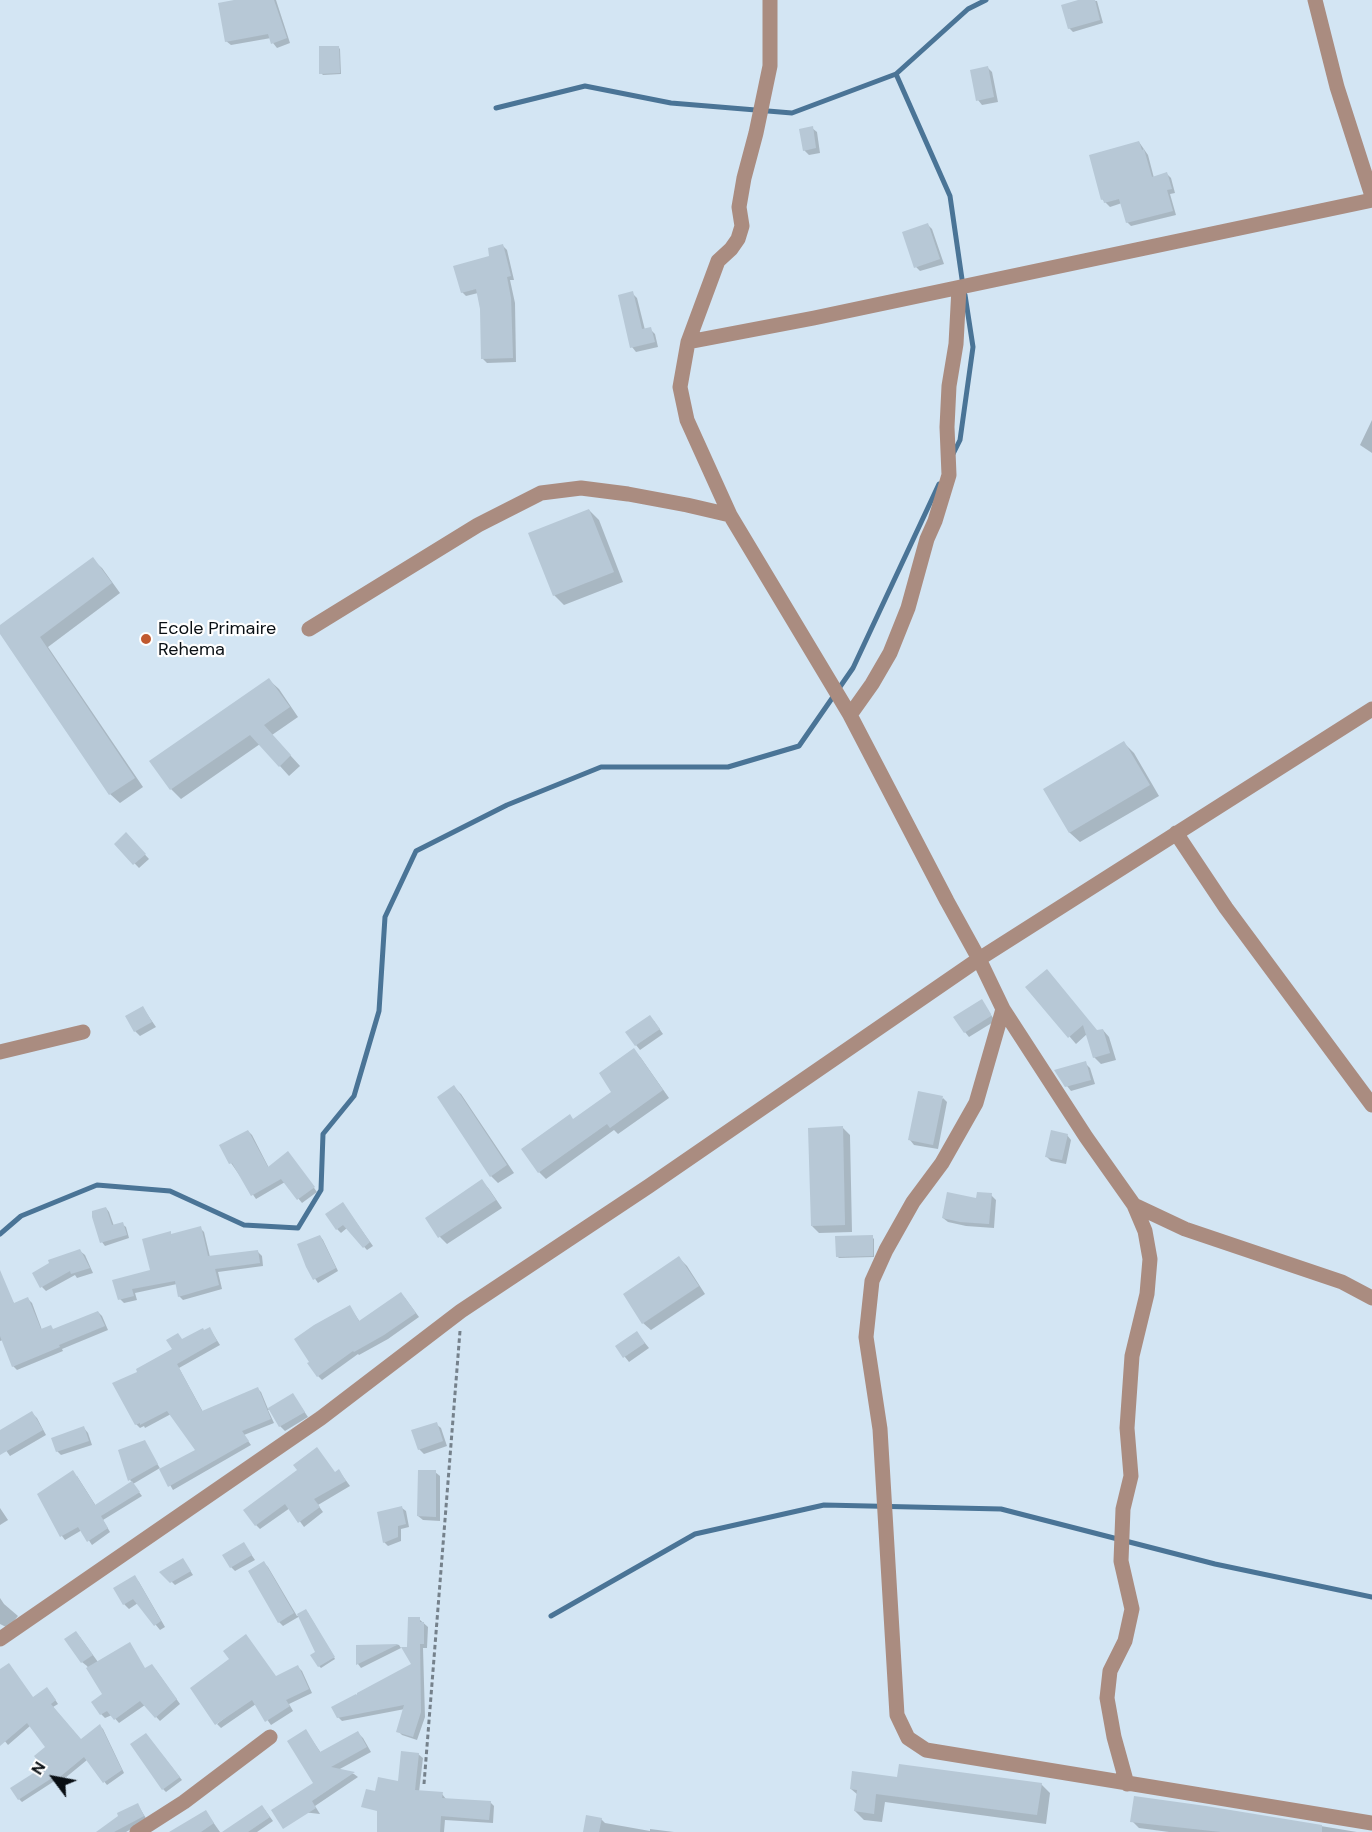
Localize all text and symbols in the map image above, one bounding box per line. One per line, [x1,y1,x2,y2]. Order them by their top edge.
place label: Ecole Primaire Rehema [158,618,276,660]
marker: Ecole Primaire Rehema [139,632,153,646]
north arrow [24,1748,84,1808]
text: N [26,1758,50,1779]

